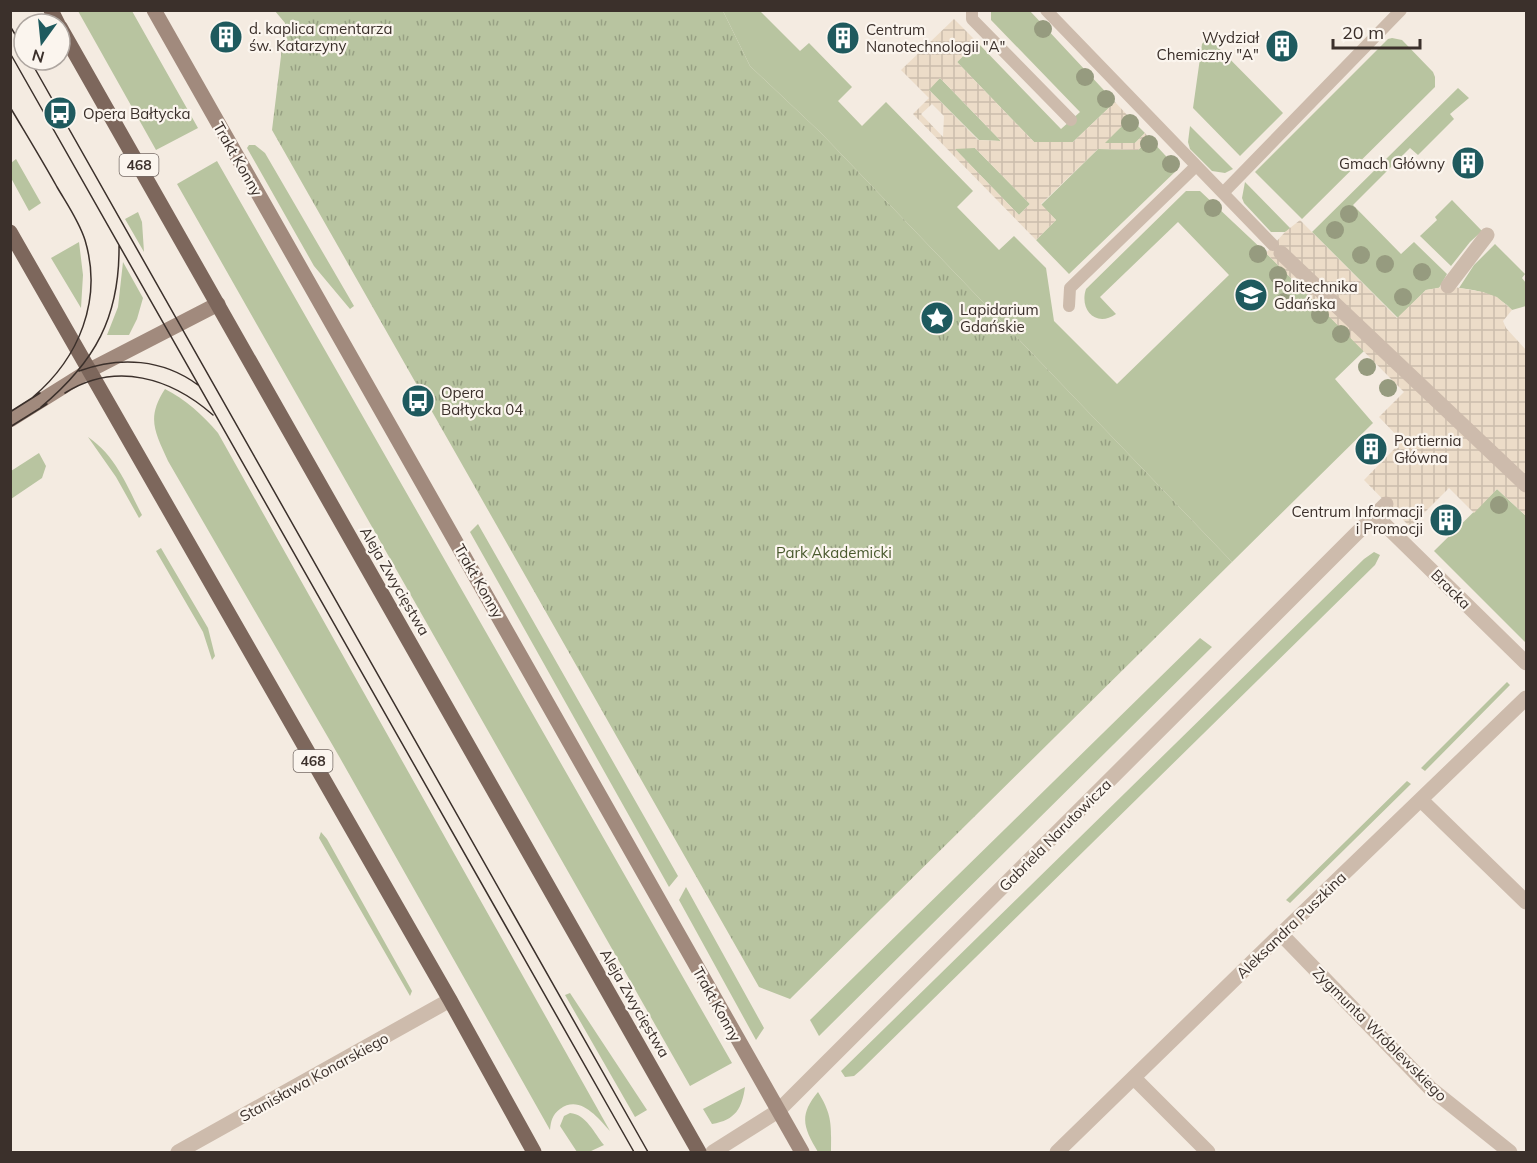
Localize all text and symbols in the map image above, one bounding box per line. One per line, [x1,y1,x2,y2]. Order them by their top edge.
north arrow [12,12,72,72]
scale bar [1333,12,1420,50]
building icon: d. kaplica cmentarza św. Katarzyny [208,19,244,55]
place label: d. kaplica cmentarza św. Katarzyny [249,19,392,55]
building icon: Centrum Nanotechnologii "A" [825,20,861,56]
place label: Centrum Nanotechnologii "A" [866,20,1005,56]
text: 20 m [1342,21,1384,44]
place label: Wydział Chemiczny "A" [1156,28,1259,64]
building icon: Wydział Chemiczny "A" [1264,28,1300,64]
text: N [30,45,47,68]
bus stop icon: Opera Bałtycka [42,95,78,131]
place label: Opera Bałtycka [83,104,190,123]
street label: Trakt Konny [209,119,267,199]
building icon: Gmach Główny [1450,145,1486,181]
road number: 468 [120,154,158,176]
place label: Gmach Główny [1339,154,1445,173]
school or university icon: Politechnika Gdańska [1233,277,1269,313]
place label: Politechnika Gdańska [1274,277,1358,313]
place icon: Lapidarium Gdańskie [919,300,955,336]
place label: Lapidarium Gdańskie [960,300,1039,336]
bus stop icon: Opera Bałtycka 04 [400,383,436,419]
place label: Opera Bałtycka 04 [441,383,523,419]
building icon: Portiernia Główna [1353,431,1389,467]
place label: Portiernia Główna [1394,431,1462,467]
place label: Centrum Informacji i Promocji [1292,502,1423,538]
building icon: Centrum Informacji i Promocji [1428,502,1464,538]
street label: Aleja Zwycięstwa [356,523,434,639]
street label: Trakt Konny [450,541,508,621]
park label: Park Akademicki [776,543,892,562]
street label: Bracka [1427,565,1475,613]
road number: 468 [294,750,332,772]
street label: Gabriela Narutowicza [995,775,1115,895]
street label: Aleksandra Puszkina [1232,868,1350,982]
street label: Aleja Zwycięstwa [596,945,674,1061]
street label: Trakt Konny [689,963,745,1045]
street label: Zygmunta Wróblewskiego [1309,963,1451,1105]
street label: Stanisława Konarskiego [236,1028,392,1126]

